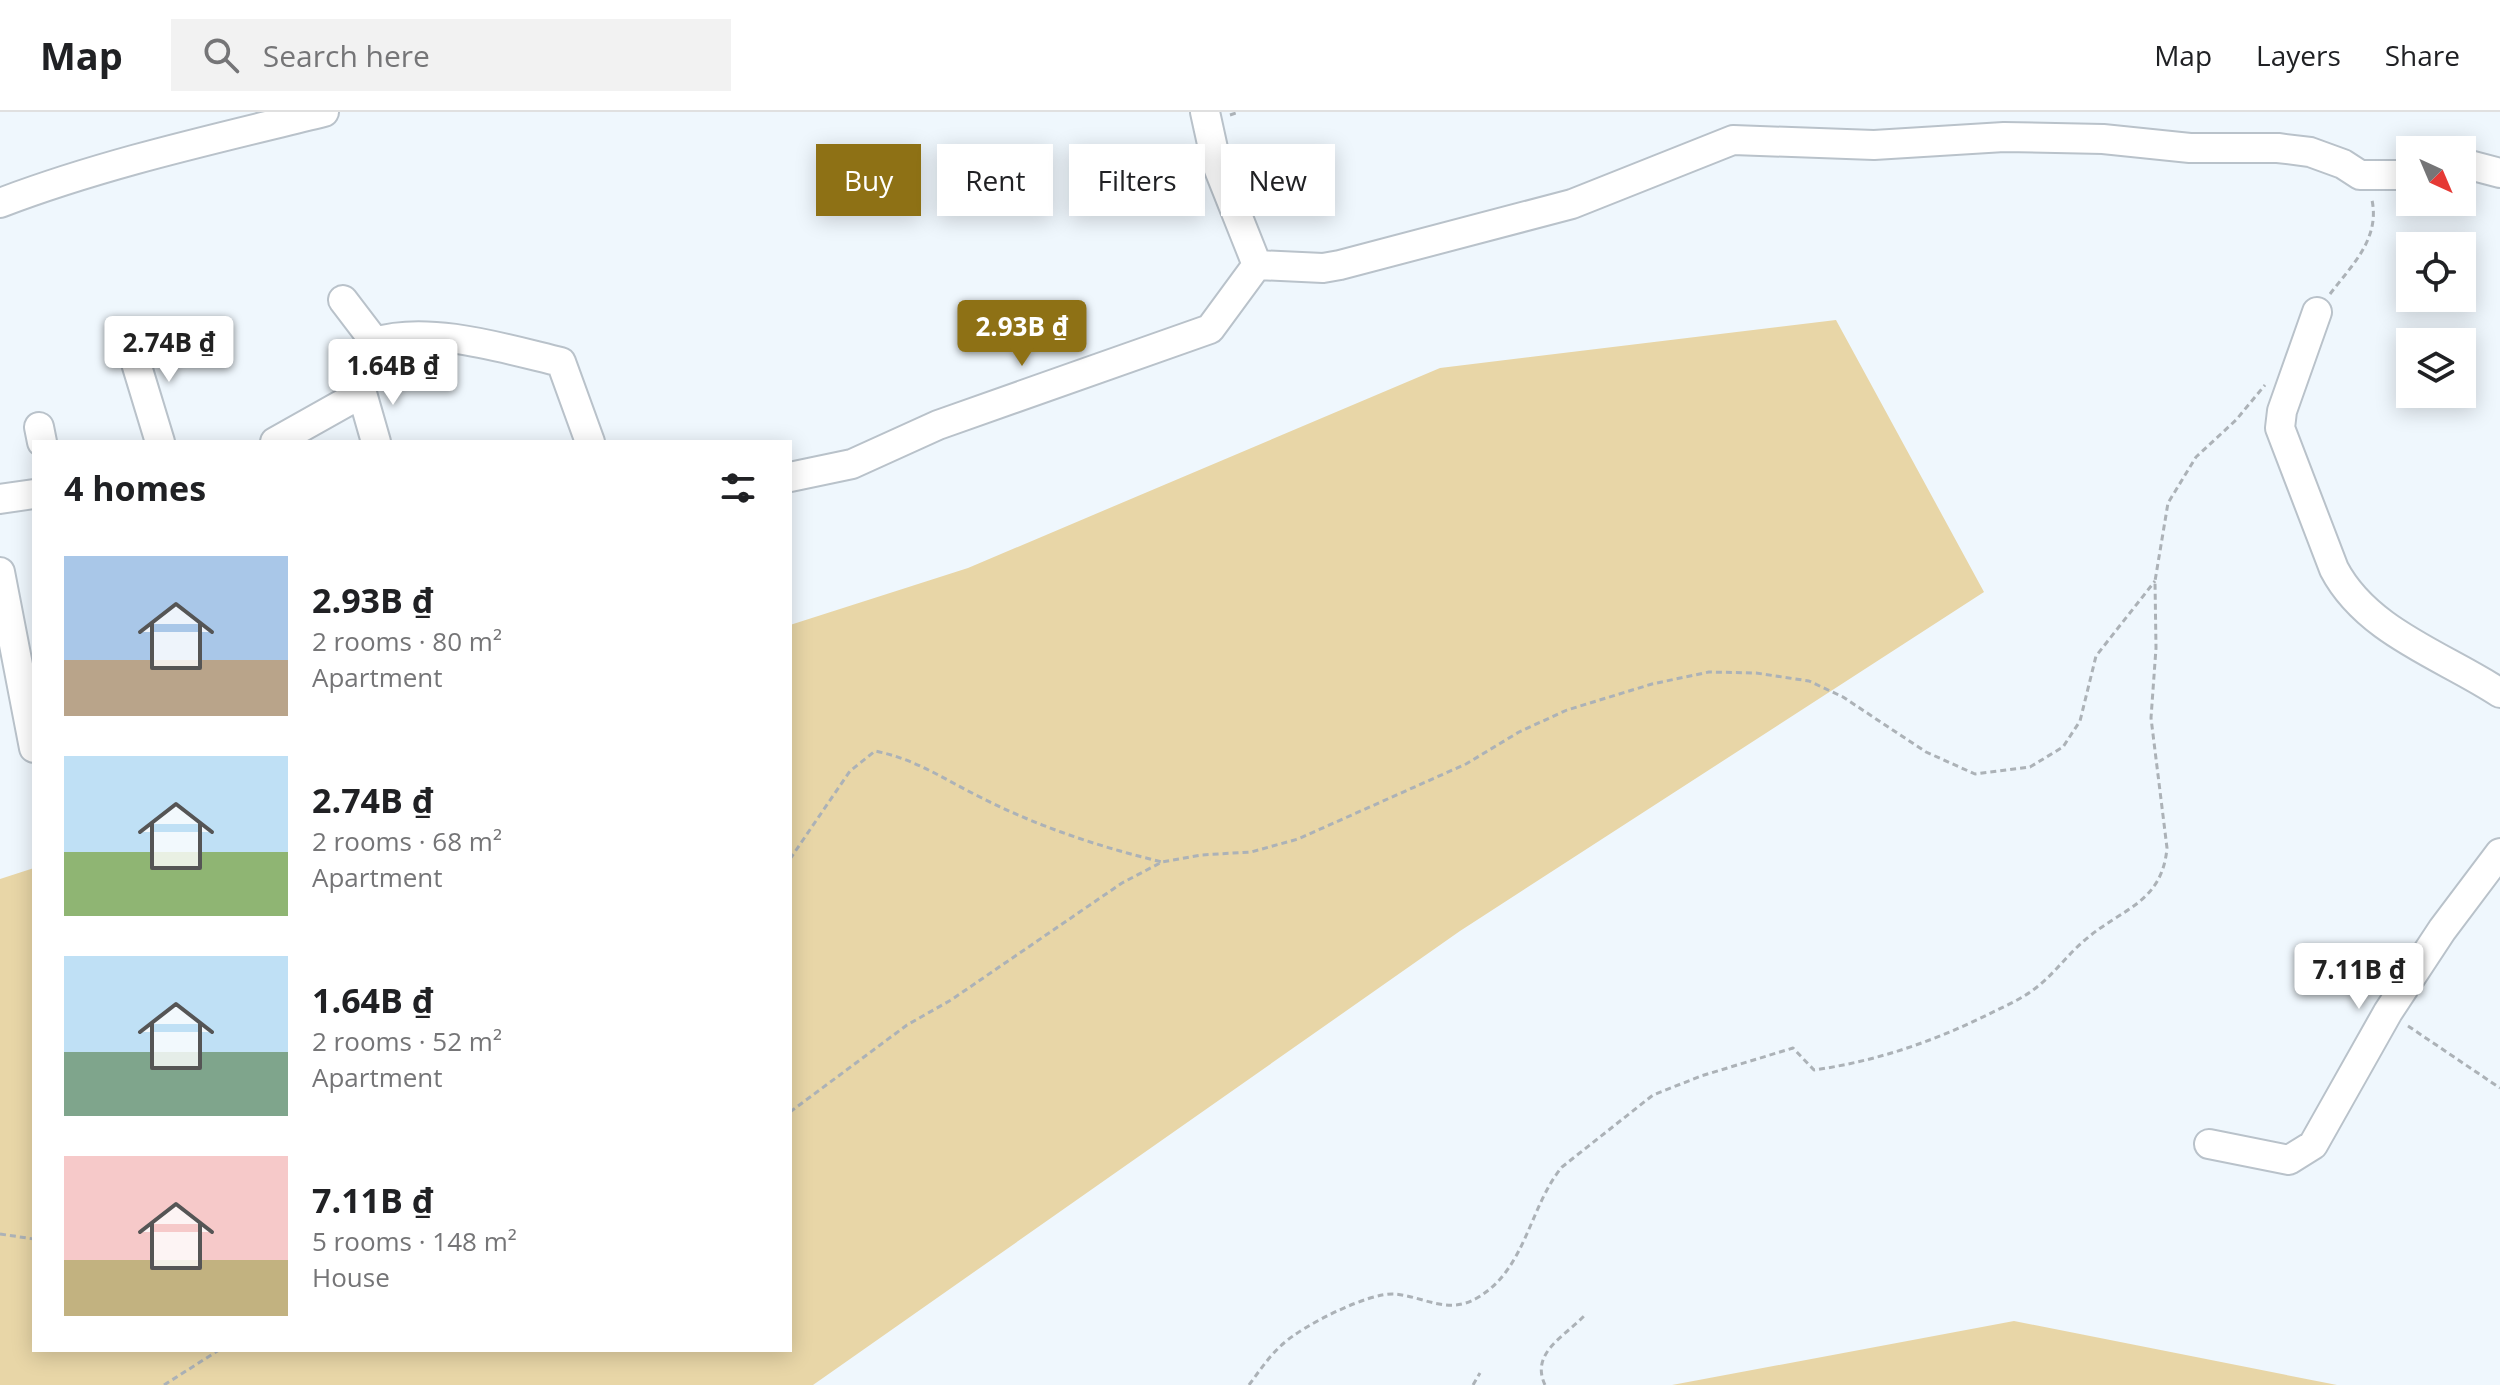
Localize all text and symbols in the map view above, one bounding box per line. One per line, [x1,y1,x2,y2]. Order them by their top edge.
search box [171,19,731,91]
text: Map [40,29,123,81]
icon: search [199,33,243,77]
text: Search here [263,35,430,76]
text: Map [2154,36,2212,74]
text: Layers [2256,36,2341,74]
text: Share [2385,36,2460,74]
north arrow [2396,136,2476,216]
map controls [2396,136,2476,408]
chip: Buy [816,144,921,216]
chip: Rent [937,144,1053,216]
chip: Filters [1069,144,1205,216]
chip: New [1221,144,1335,216]
button: locate [2396,232,2476,312]
pin: 2.93B ₫ [948,300,1096,368]
text: 2.93B ₫ [975,308,1069,344]
pin: 2.74B ₫ [95,316,243,384]
text: 2.74B ₫ [122,324,216,360]
button: layers [2396,328,2476,408]
pin: 1.64B ₫ [319,339,467,407]
text: 1.64B ₫ [346,347,440,383]
text: 4 homes [64,465,206,511]
icon: filters [716,466,760,510]
text: 2.93B ₫ [312,577,434,623]
icon: home [128,588,224,684]
text: 2 rooms · 80 m² [312,623,502,659]
text: Apartment [312,659,443,695]
text: 2.74B ₫ [312,777,434,823]
icon: home [128,788,224,884]
text: 2 rooms · 68 m² [312,823,502,859]
text: Apartment [312,859,443,895]
pin: 7.11B ₫ [2285,943,2433,1011]
text: 7.11B ₫ [2312,951,2406,987]
text: 1.64B ₫ [312,977,434,1023]
icon: home [128,988,224,1084]
text: 2 rooms · 52 m² [312,1023,502,1059]
text: Apartment [312,1059,443,1095]
text: 7.11B ₫ [312,1177,434,1223]
icon: home [128,1188,224,1284]
text: 5 rooms · 148 m² [312,1223,517,1259]
text: House [312,1259,390,1295]

